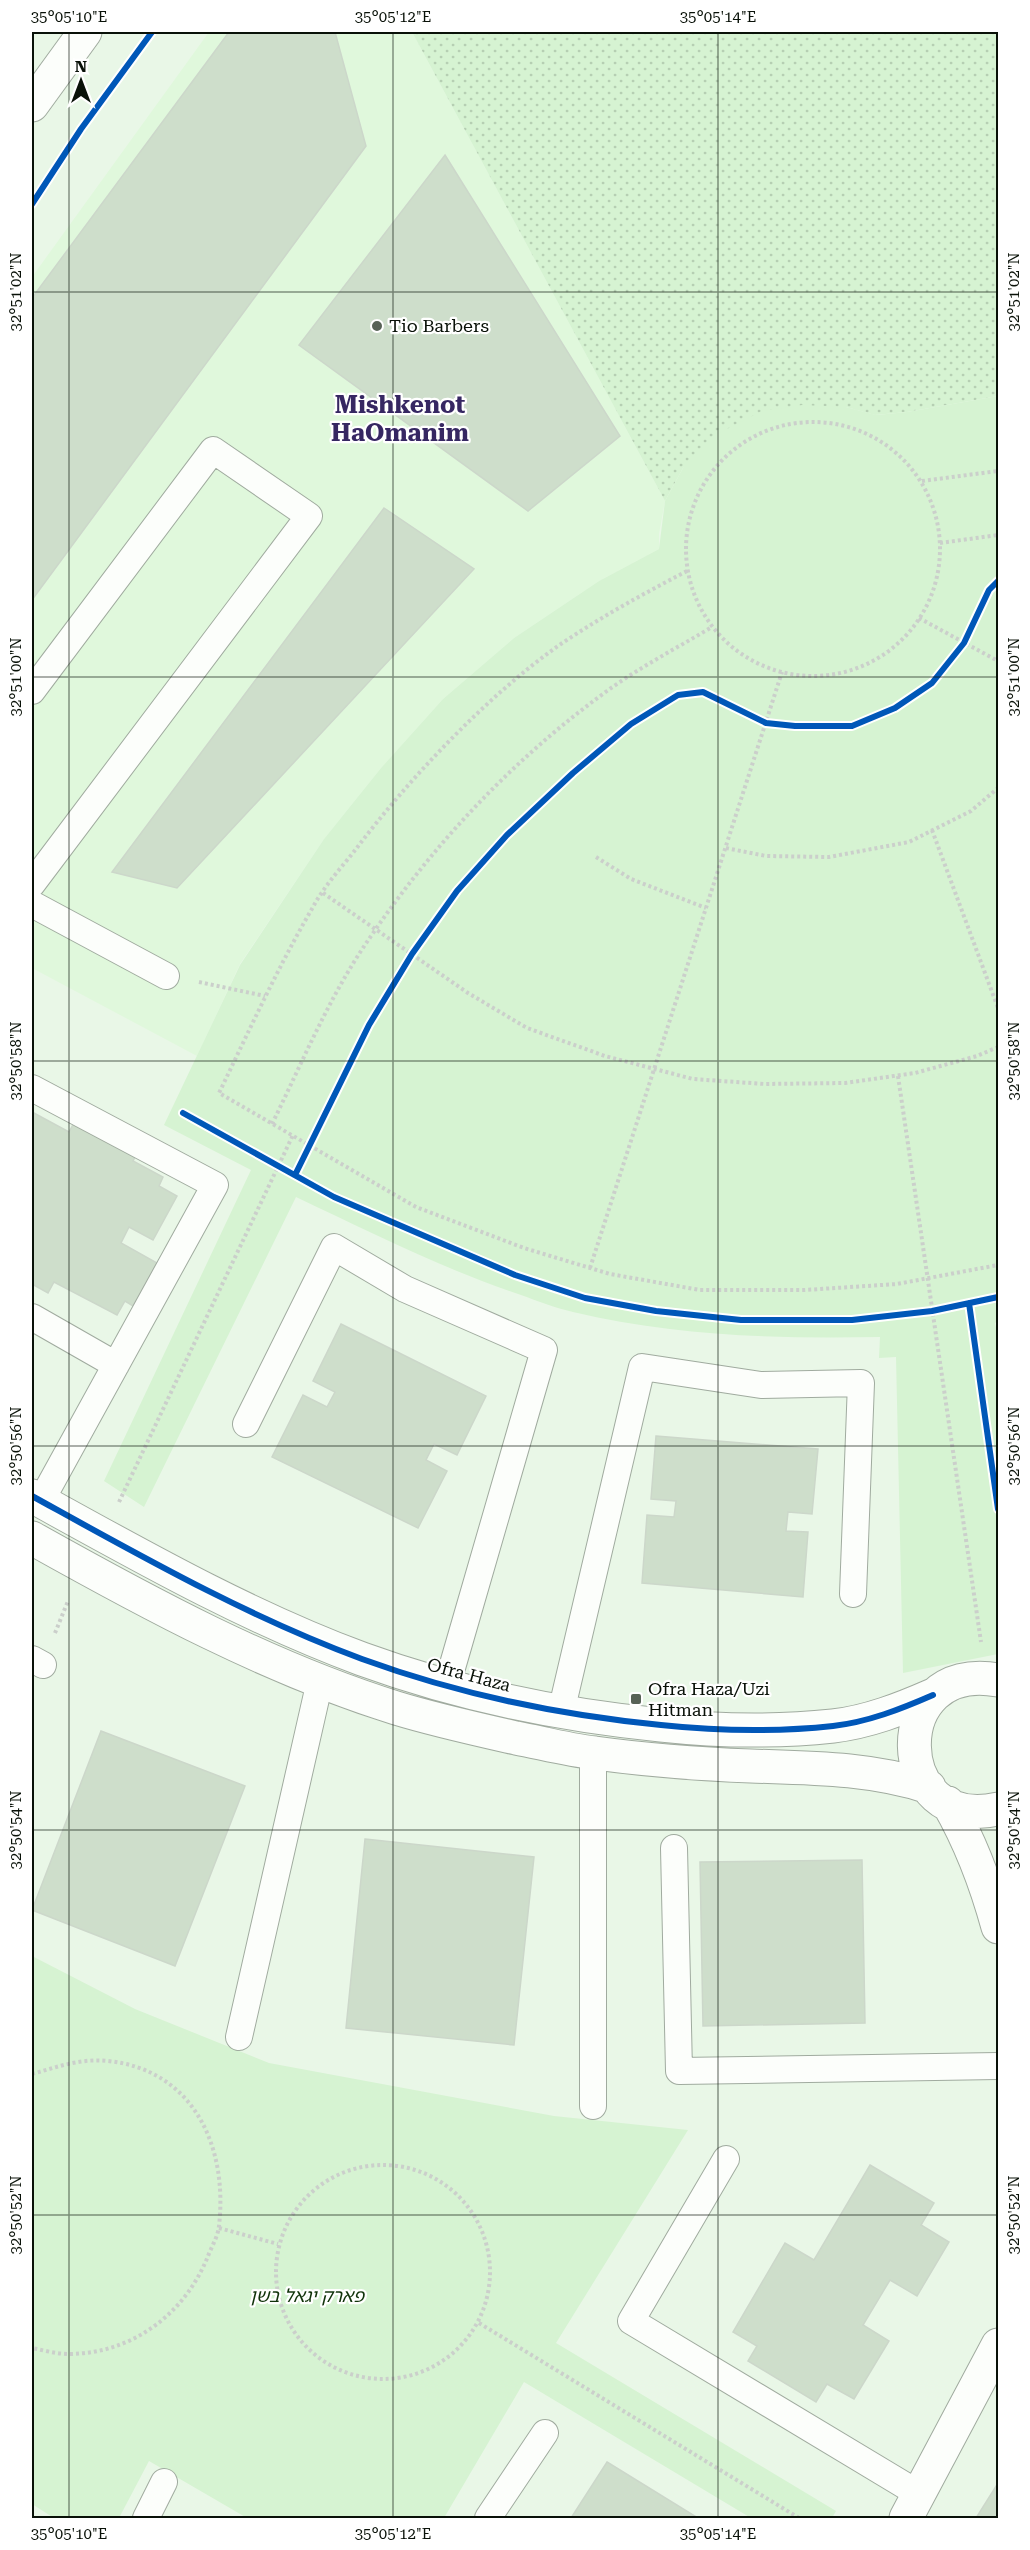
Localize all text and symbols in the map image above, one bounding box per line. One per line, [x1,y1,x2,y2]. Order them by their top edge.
text: 35°05'10"E [31,8,107,26]
text: 35°05'12"E [355,8,431,26]
text: 35°05'14"E [680,8,756,26]
north arrow [51,51,111,111]
text: N [75,57,87,76]
text: 32°51'02"N [7,252,25,332]
text: 32°51'02"N [1005,252,1023,332]
place label: Tio Barbers [389,315,489,336]
marker: Tio Barbers [370,319,384,333]
district label: Mishkenot HaOmanim [331,391,469,447]
text: 32°51'00"N [7,637,25,717]
text: 32°51'00"N [1005,637,1023,717]
text: 32°50'58"N [7,1021,25,1101]
text: 32°50'58"N [1005,1021,1023,1101]
text: 32°50'56"N [7,1406,25,1486]
text: 32°50'56"N [1005,1406,1023,1486]
street label: Ofra Haza [425,1653,513,1696]
place label: Ofra Haza/Uzi Hitman [648,1678,770,1720]
marker: Ofra Haza/Uzi Hitman [629,1692,643,1706]
text: 32°50'54"N [7,1790,25,1870]
text: 32°50'54"N [1005,1790,1023,1870]
text: 32°50'52"N [7,2175,25,2255]
text: 32°50'52"N [1005,2175,1023,2255]
park label: פארק יגאל בשן [250,2285,365,2306]
text: 35°05'10"E [31,2525,107,2543]
text: 35°05'12"E [355,2525,431,2543]
text: 35°05'14"E [680,2525,756,2543]

